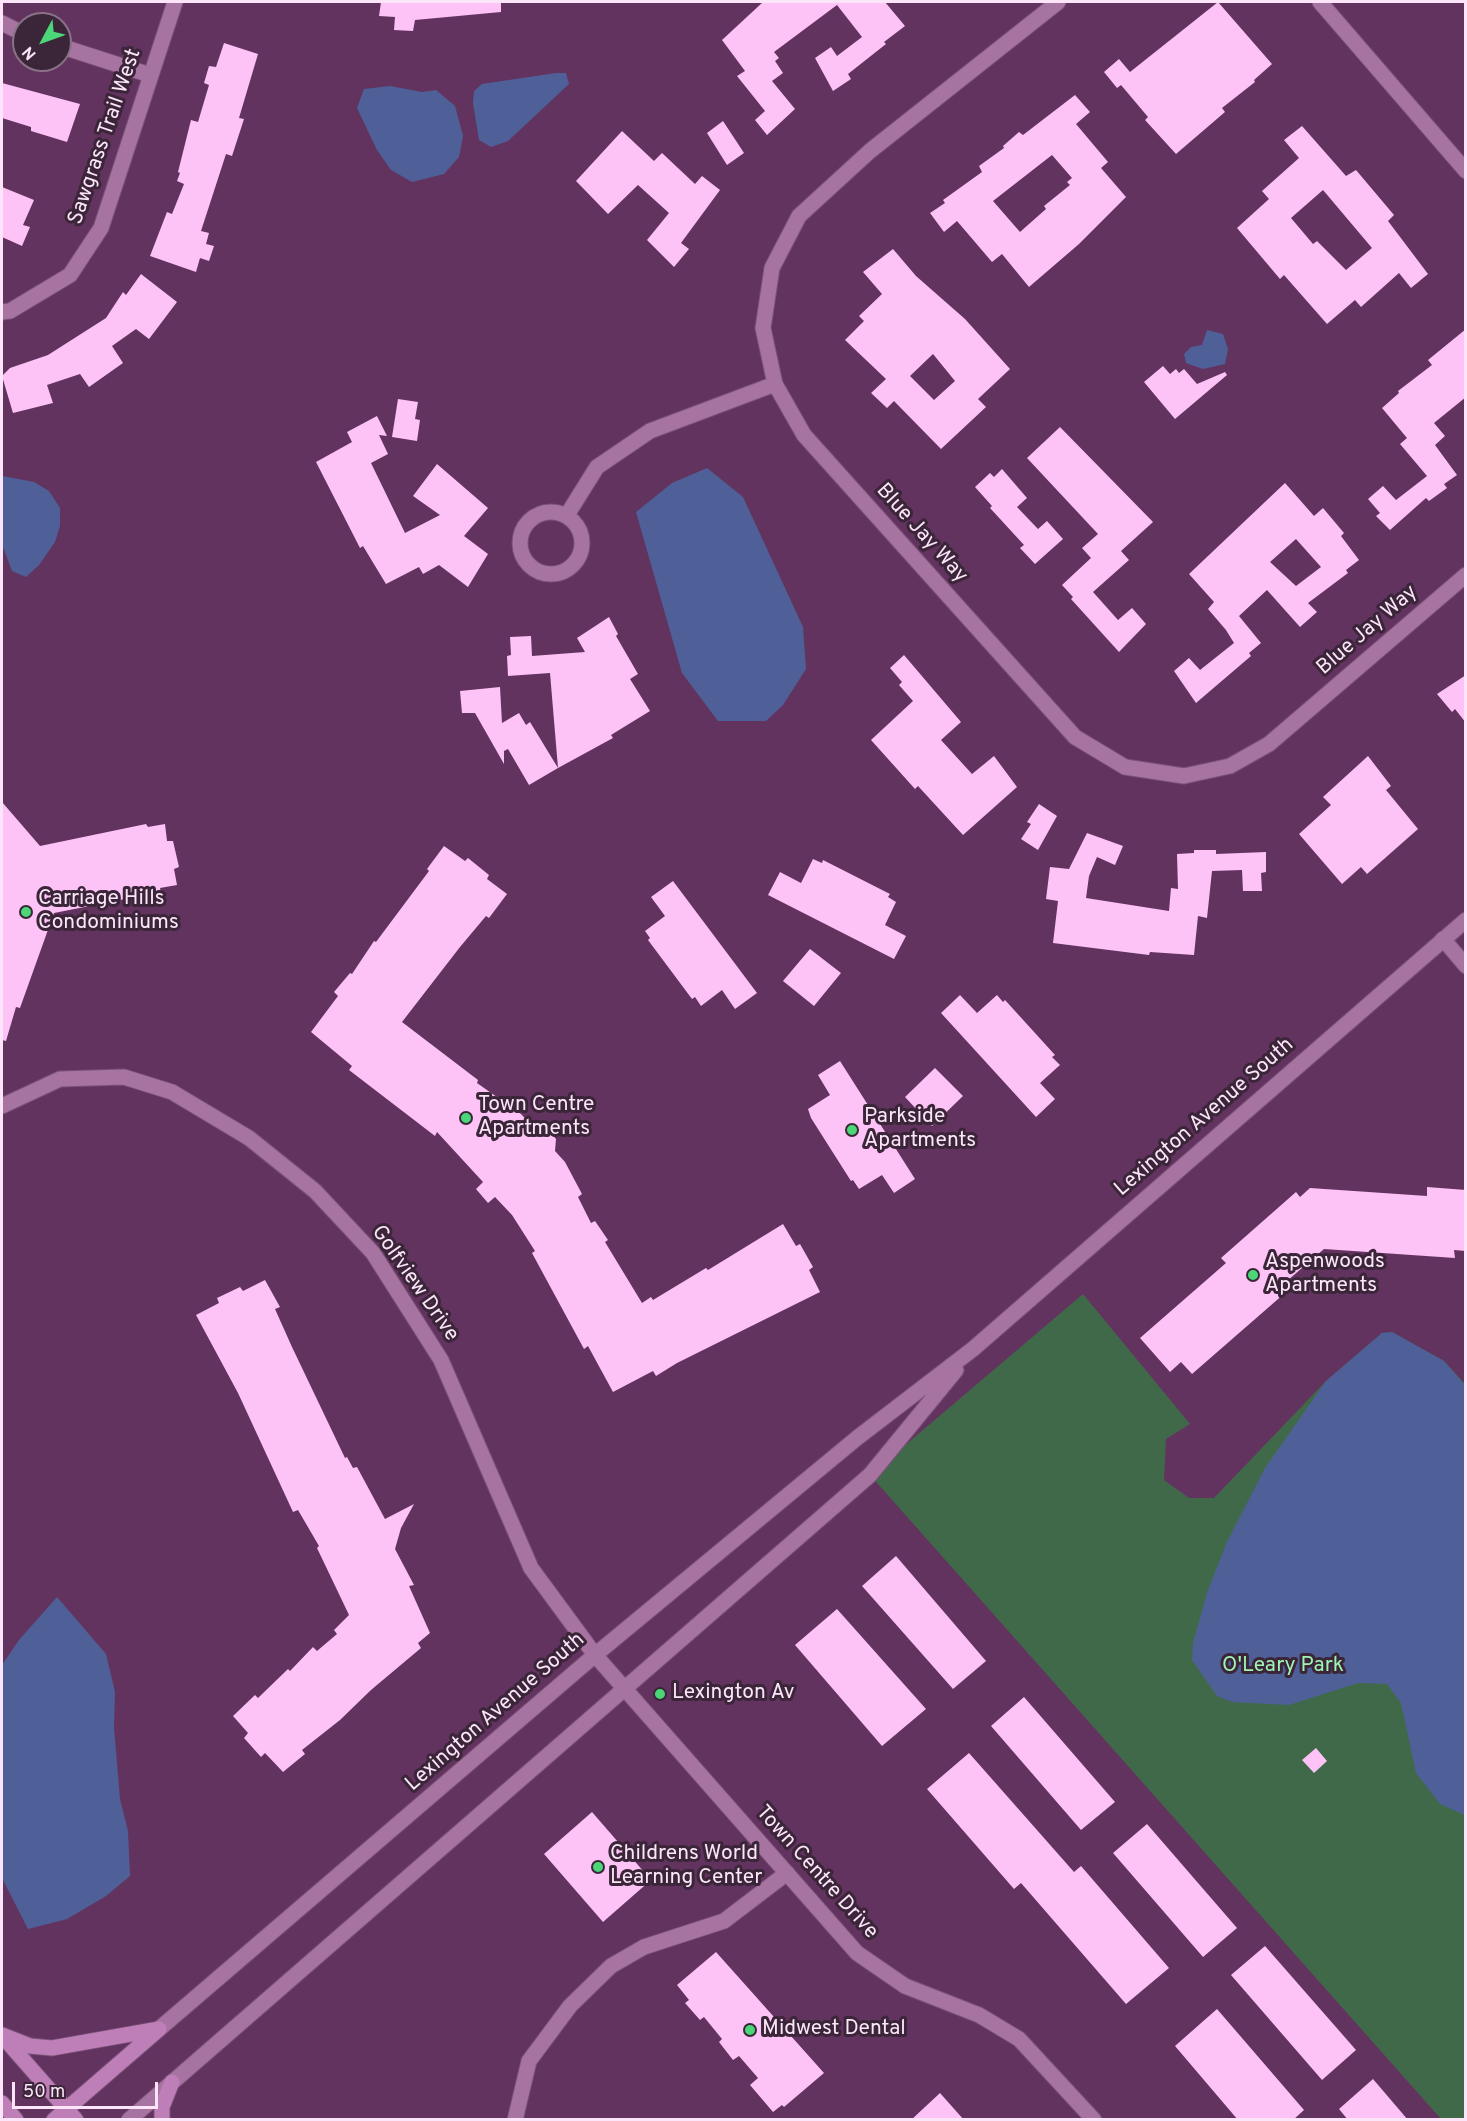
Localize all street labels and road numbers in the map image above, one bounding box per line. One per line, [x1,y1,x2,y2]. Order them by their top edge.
street label: Sawgrass Trail West [64,46,148,228]
street label: Blue Jay Way [870,479,972,589]
street label: Blue Jay Way [1313,580,1423,682]
street label: Lexington Avenue South [1110,1033,1300,1203]
street label: Golfview Drive [365,1221,463,1347]
street label: Lexington Avenue South [401,1628,591,1798]
street label: Town Centre Drive [749,1801,883,1945]

